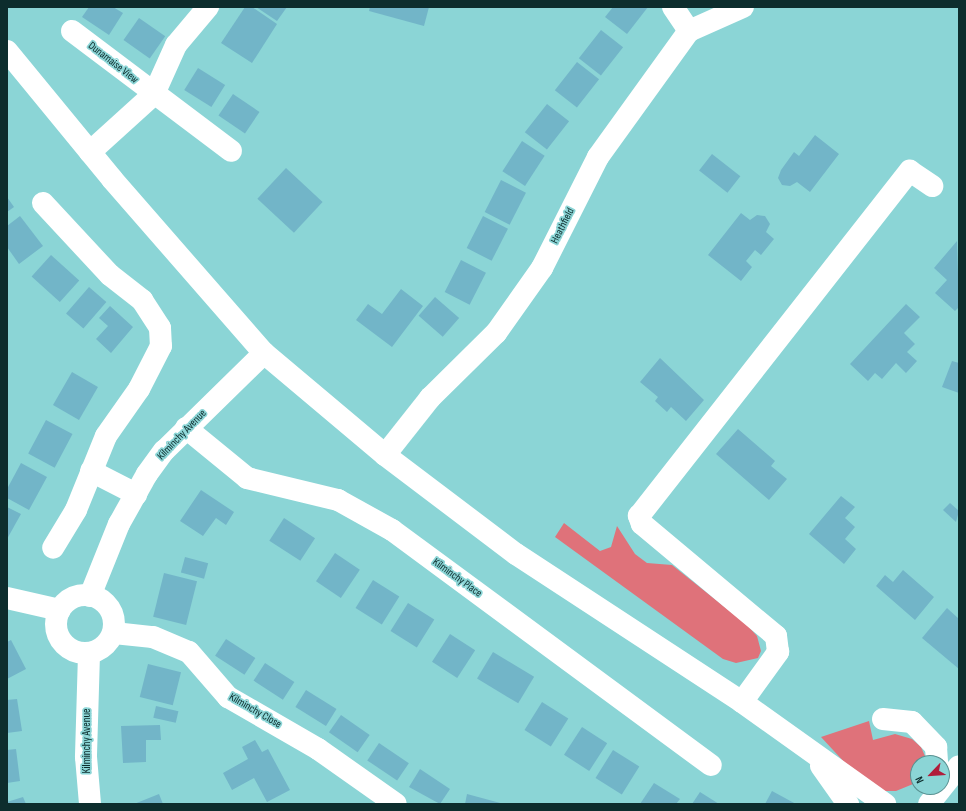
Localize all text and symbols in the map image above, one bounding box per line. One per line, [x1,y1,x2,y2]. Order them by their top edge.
street label: Dunamaise View [85,39,141,87]
street label: Heathfield [548,206,578,246]
street label: Kilminchy Avenue [155,407,209,463]
street label: Kilminchy Place [430,556,484,600]
street label: Kilminchy Close [226,691,284,731]
street label: Kilminchy Avenue [80,709,94,773]
north arrow [910,755,950,795]
text: N [912,774,927,785]

